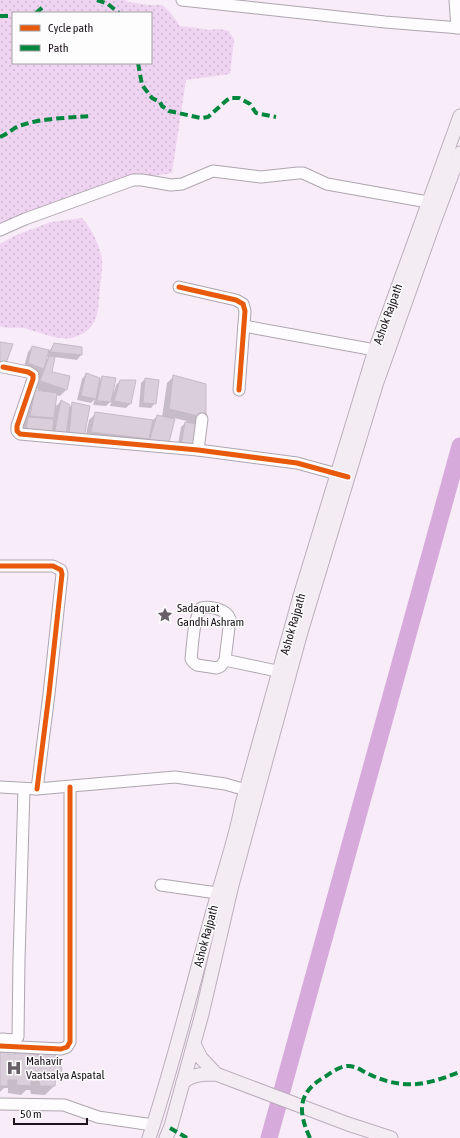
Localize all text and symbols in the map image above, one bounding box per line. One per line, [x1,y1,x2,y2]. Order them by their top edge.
legend [12,12,152,64]
text: Cycle path [48,21,93,35]
text: Path [48,41,69,55]
street label: Ashok Rajpath [371,282,405,346]
street label: Ashok Rajpath [278,592,308,656]
place label: Sadaquat Gandhi Ashram [177,601,244,629]
place icon: Sadaquat Gandhi Ashram [156,606,174,624]
street label: Ashok Rajpath [191,904,221,968]
place label: Mahavir Vaatsalya Aspatal [26,1054,105,1082]
hospital icon: Mahavir Vaatsalya Aspatal [5,1059,23,1077]
scale bar [14,1100,87,1126]
text: 50 m [20,1107,42,1121]

